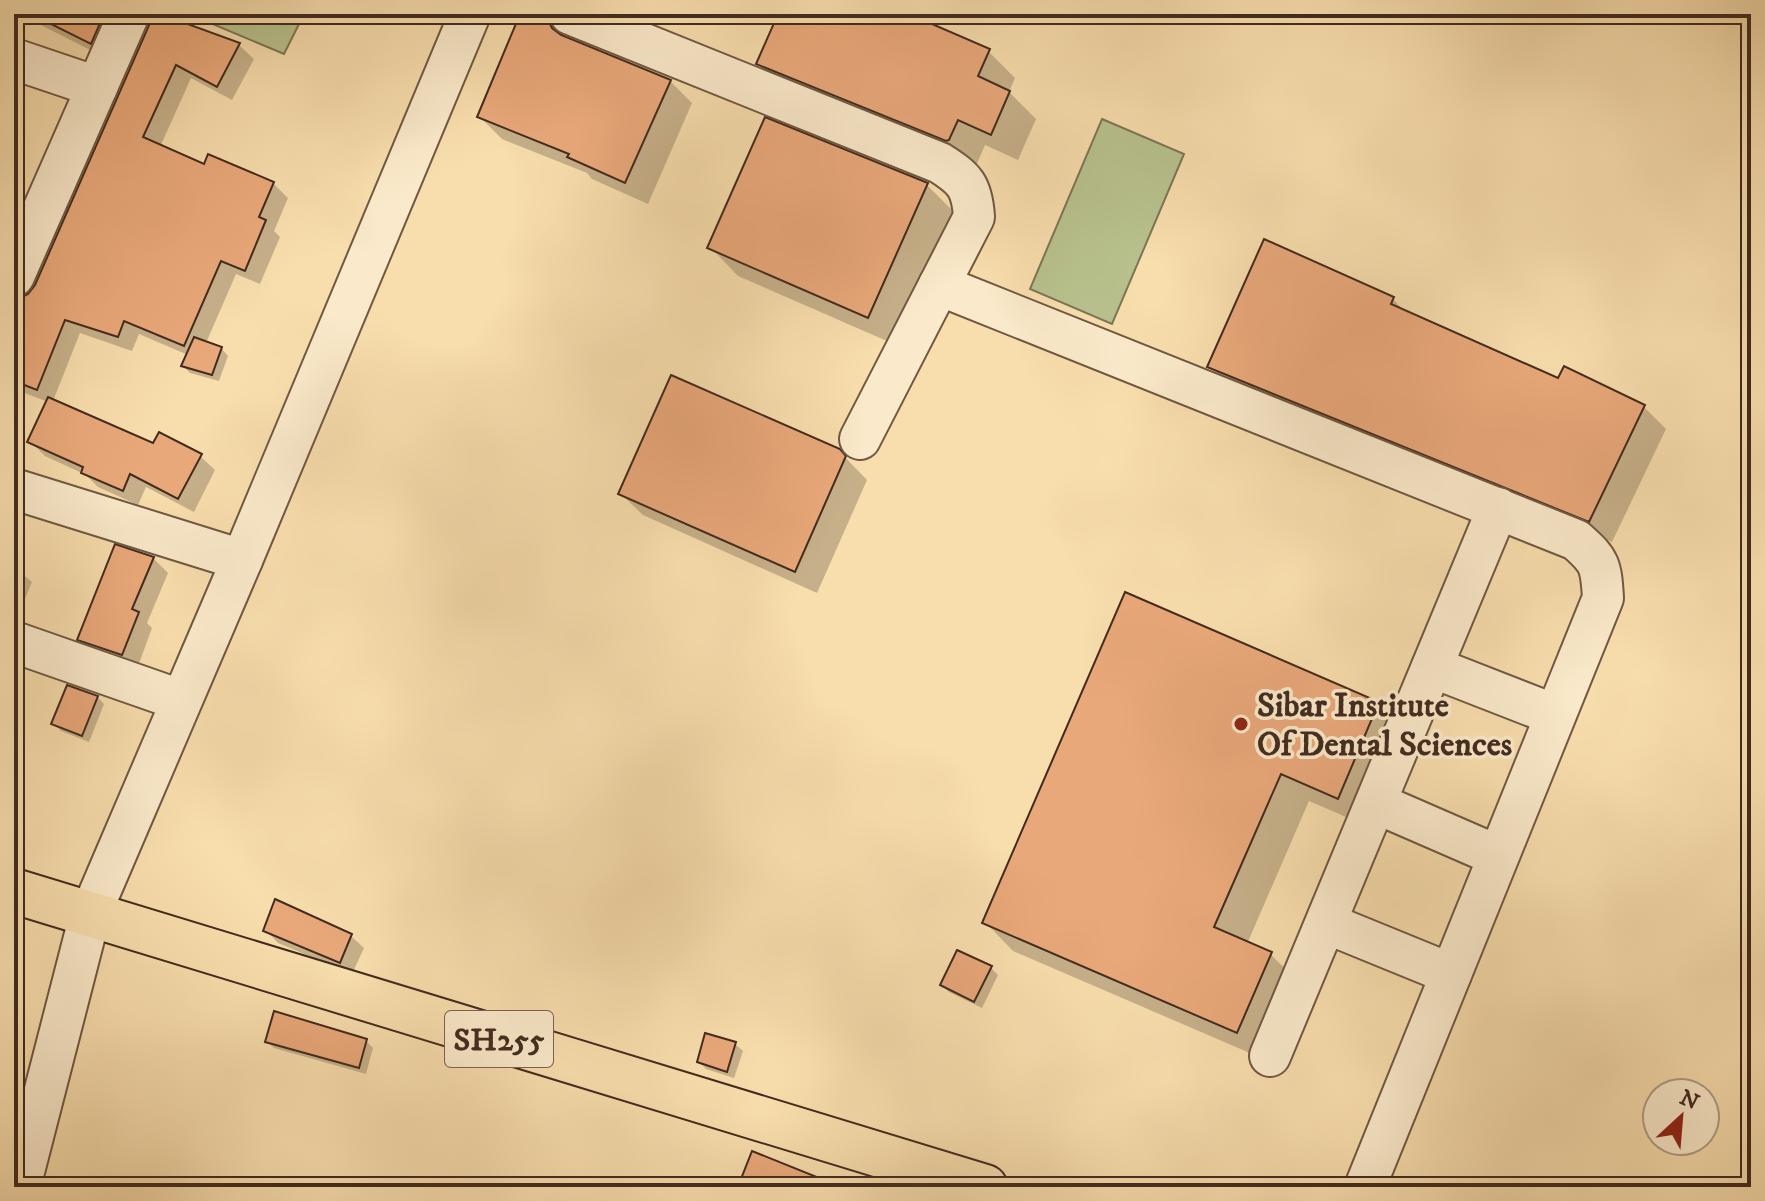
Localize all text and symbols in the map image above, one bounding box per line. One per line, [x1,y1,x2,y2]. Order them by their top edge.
place label: Sibar Institute Of Dental Sciences [1257,685,1512,766]
marker: Sibar Institute Of Dental Sciences [1232,715,1250,733]
road number: SH255 [445,1011,553,1067]
north arrow [1641,1077,1721,1157]
text: N [1675,1084,1703,1116]

